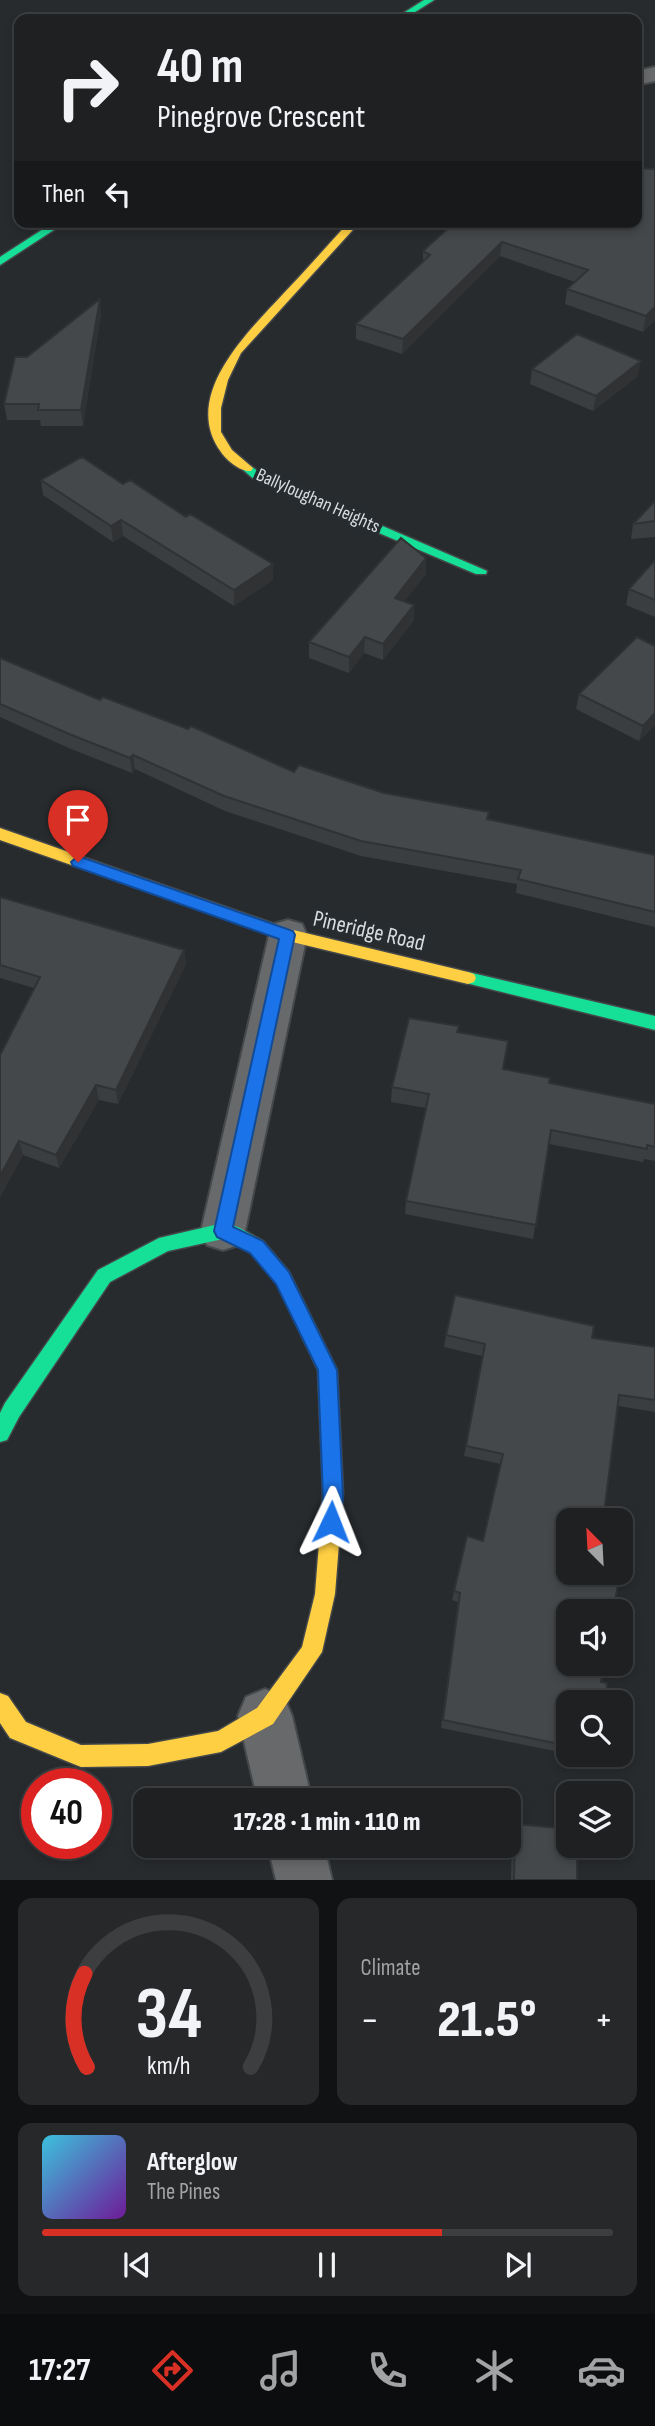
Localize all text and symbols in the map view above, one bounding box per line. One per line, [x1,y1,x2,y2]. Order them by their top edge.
text: 40 m [157,38,243,97]
icon: right [42,42,133,133]
text: Pinegrove Crescent [157,98,365,137]
icon: left [99,175,137,213]
text: Then [42,179,85,210]
street label: Ballyloughan Heights [253,463,384,539]
pin [48,790,108,862]
icon: arrive [59,801,97,839]
street label: Pineridge Road [310,905,428,957]
position arrow [294,1485,368,1559]
north arrow [556,1508,634,1586]
map controls [556,1508,633,1858]
button: sound [556,1599,633,1676]
button: search [556,1690,633,1767]
speed limit sign: 40 [21,1768,112,1859]
button: layers [556,1781,633,1858]
text: 17:28 · 1 min · 110 m [234,1807,421,1838]
text: Climate [361,1954,420,1982]
text: 34 [135,1972,202,2060]
text: 21.5° [437,1989,536,2052]
text: − [361,1998,379,2043]
text: + [594,1998,613,2043]
text: km/h [147,2051,190,2082]
text: Afterglow [147,2147,238,2178]
text: The Pines [147,2178,220,2206]
icon: previous [118,2246,156,2284]
icon: pause [308,2246,346,2284]
icon: next [499,2246,537,2284]
icon: directions [148,2346,197,2395]
icon: music [256,2346,305,2395]
icon: phone [363,2346,412,2395]
icon: climate [470,2346,519,2395]
icon: car [577,2346,626,2395]
text: 17:27 [29,2351,90,2390]

